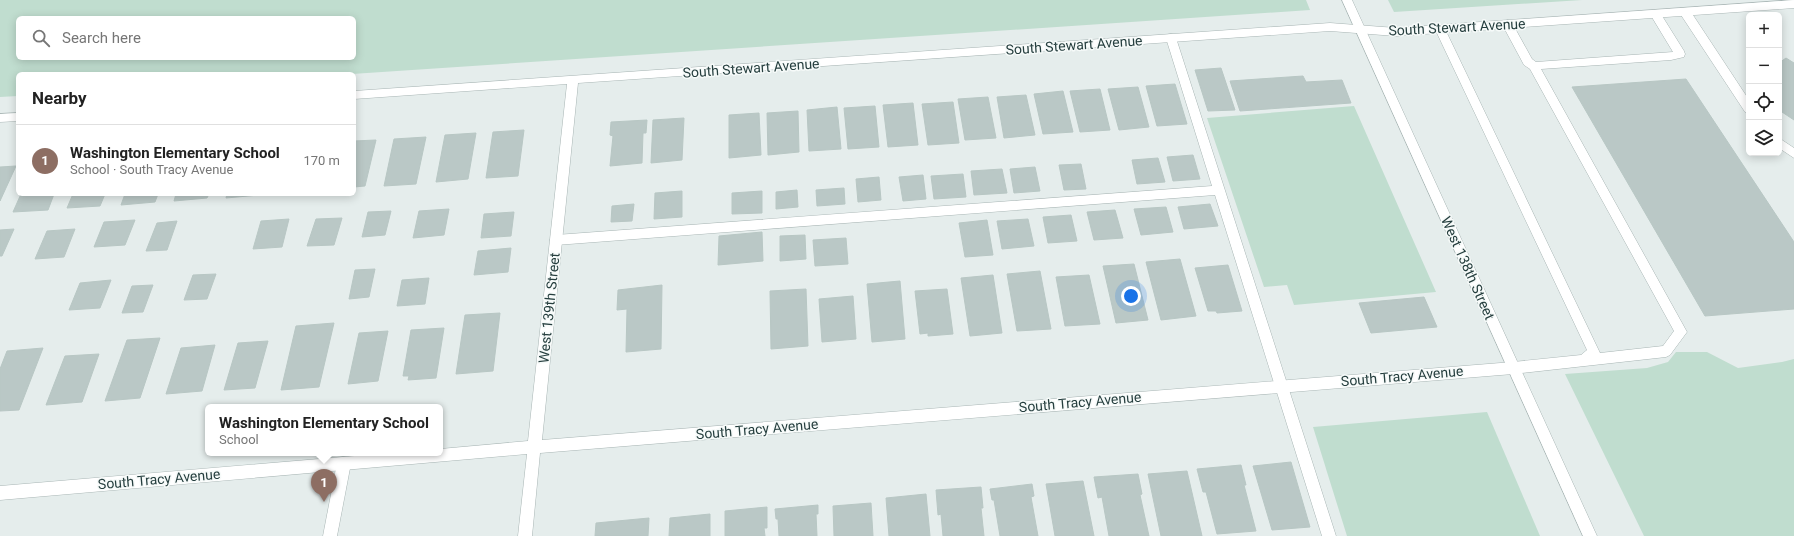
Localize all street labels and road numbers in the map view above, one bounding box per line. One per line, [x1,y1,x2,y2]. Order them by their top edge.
street label: South Stewart Avenue [1388,15,1526,39]
street label: South Stewart Avenue [1005,32,1143,58]
street label: South Stewart Avenue [682,55,820,81]
street label: West 138th Street [1438,214,1498,322]
street label: West 139th Street [535,251,563,364]
street label: South Tracy Avenue [1340,363,1464,389]
street label: South Tracy Avenue [1018,389,1142,415]
street label: South Tracy Avenue [695,416,819,442]
street label: South Tracy Avenue [97,466,221,492]

